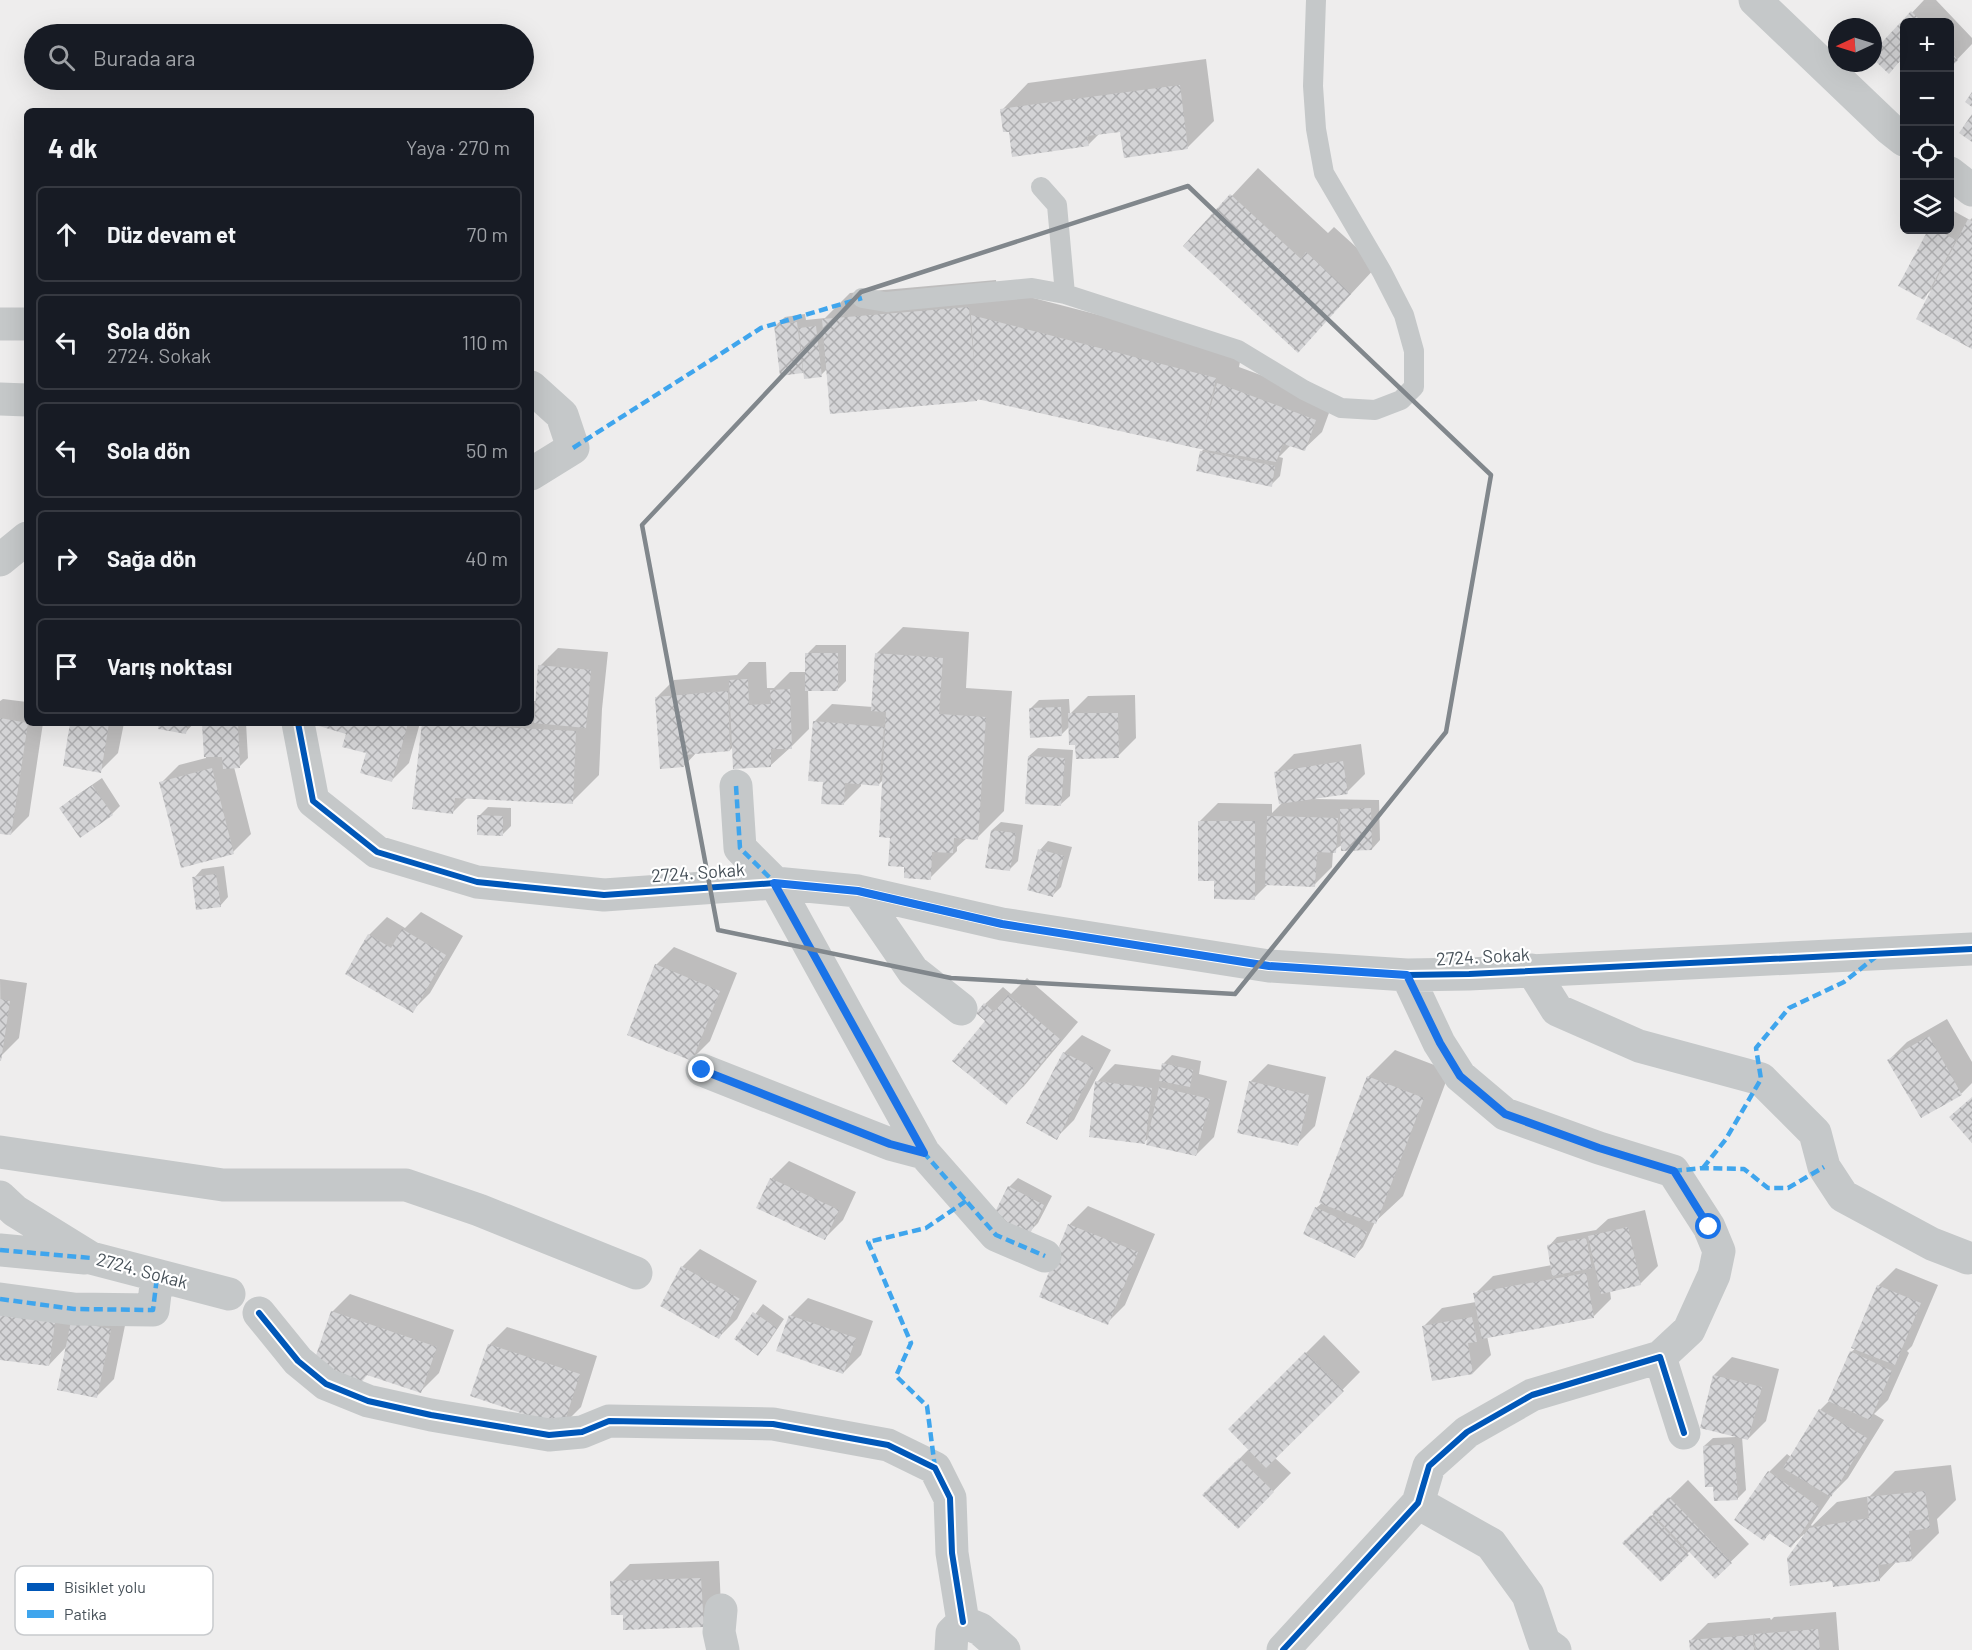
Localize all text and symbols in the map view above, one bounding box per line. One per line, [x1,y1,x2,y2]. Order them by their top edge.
north arrow [1828,18,1882,72]
map controls [1900,18,1954,234]
button: + [1900,18,1954,72]
search box [24,24,534,90]
icon: search [45,41,78,74]
text: Burada ara [93,44,196,70]
button: − [1900,72,1954,126]
button: locate [1900,126,1954,180]
text: 4 dk [48,132,98,163]
text: Yaya · 270 m [406,135,510,159]
button: layers [1900,180,1954,234]
icon: ahead [50,218,83,251]
text: Düz devam et [107,221,236,247]
text: 70 m [467,222,508,246]
text: Sola dön [107,317,190,343]
icon: left [50,326,83,359]
text: 110 m [462,330,508,354]
text: 2724. Sokak [107,343,211,367]
icon: left [50,434,83,467]
text: Sola dön [107,437,190,463]
text: 50 m [466,438,508,462]
icon: right [50,542,83,575]
text: Sağa dön [107,545,196,571]
text: 40 m [465,546,508,570]
icon: arrive [50,650,83,683]
text: Varış noktası [107,653,232,679]
street label: 2724. Sokak [650,858,745,886]
street label: 2724. Sokak [1436,943,1530,969]
route end [688,1056,714,1082]
route start [1695,1213,1721,1239]
street label: 2724. Sokak [94,1247,190,1293]
legend [15,1566,213,1635]
text: Bisiklet yolu [64,1577,146,1596]
text: Patika [64,1604,107,1623]

